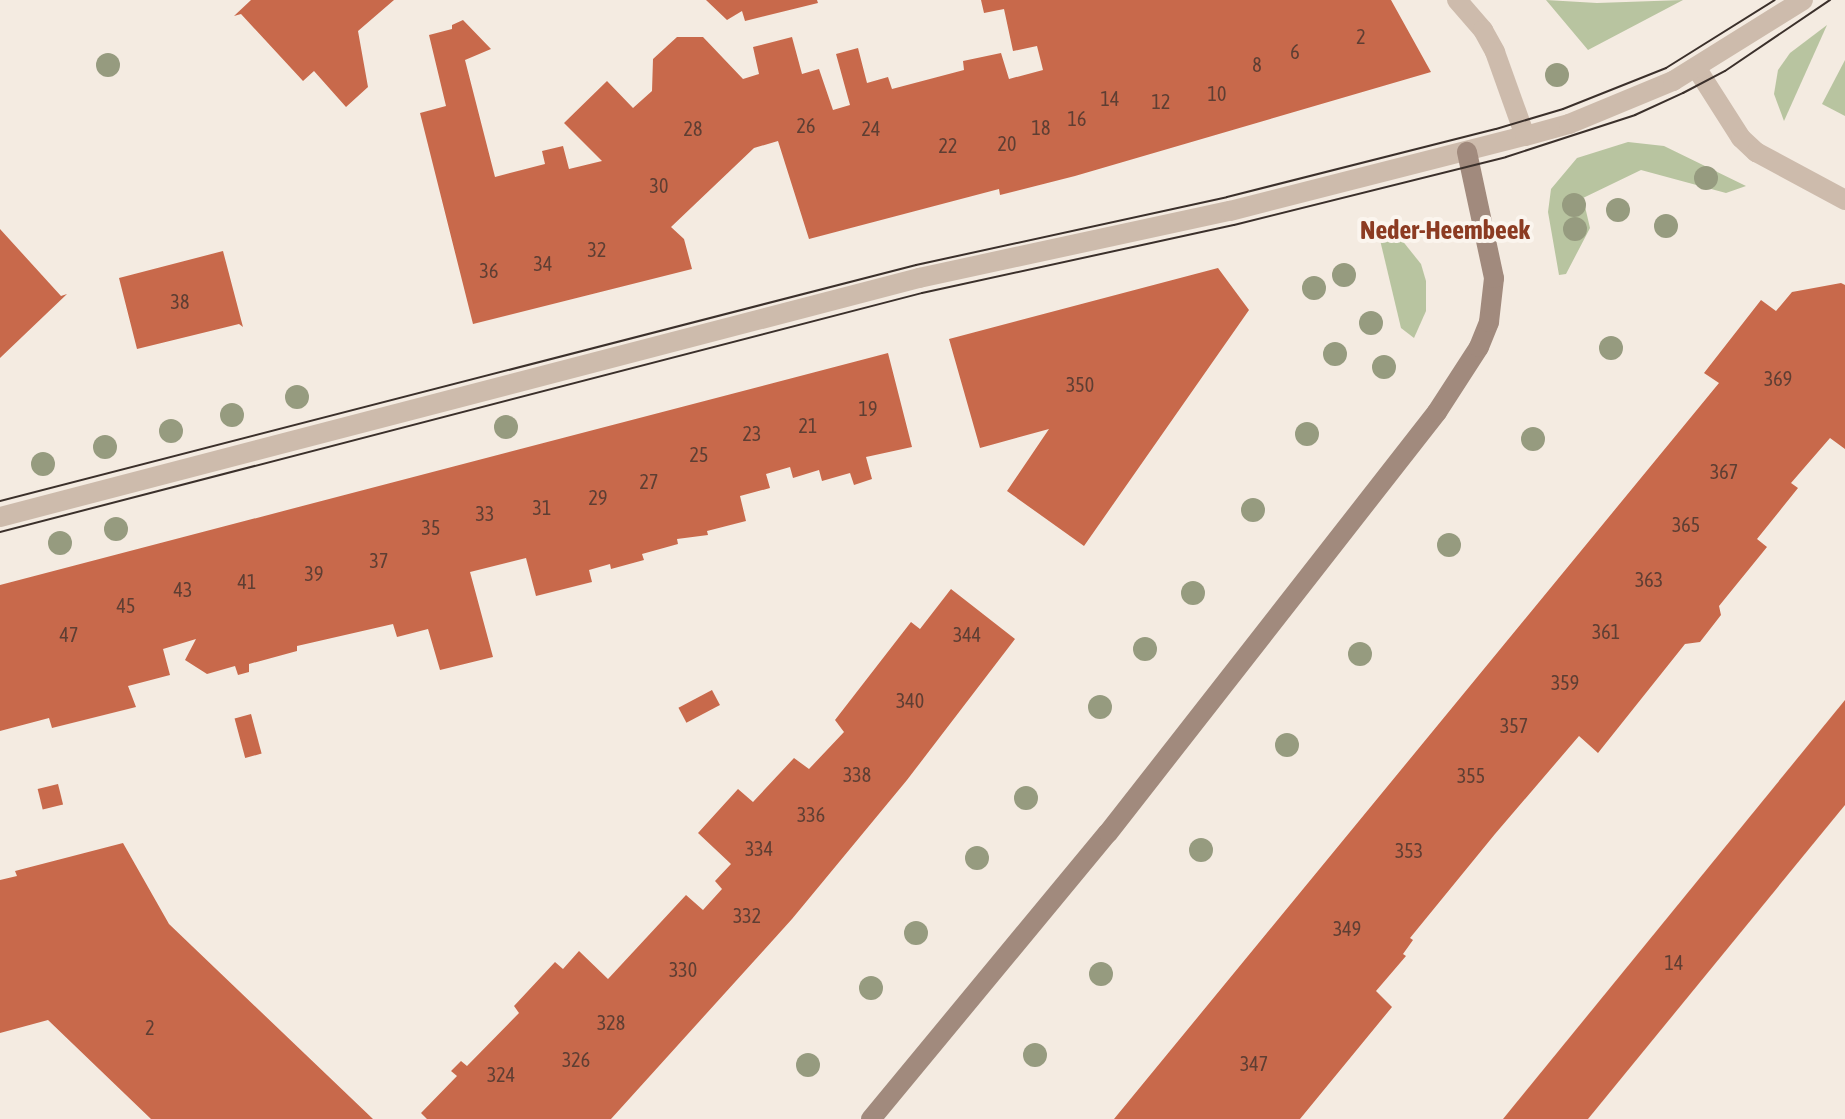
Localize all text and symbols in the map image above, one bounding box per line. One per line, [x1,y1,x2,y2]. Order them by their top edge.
house number: 2 [1356,24,1366,48]
house number: 6 [1290,39,1300,63]
house number: 8 [1252,52,1262,76]
house number: 10 [1208,81,1226,105]
house number: 14 [1101,86,1119,110]
house number: 12 [1152,89,1170,113]
house number: 16 [1068,106,1086,130]
house number: 26 [797,113,815,137]
house number: 18 [1032,115,1050,139]
house number: 28 [684,116,702,140]
house number: 24 [862,116,880,140]
house number: 20 [998,131,1016,155]
house number: 22 [939,133,957,157]
house number: 30 [650,173,668,197]
district label: Neder-Heembeek [1360,215,1530,247]
house number: 32 [588,237,606,261]
house number: 34 [534,251,552,275]
house number: 36 [480,258,498,282]
house number: 38 [171,289,189,313]
house number: 369 [1764,366,1792,390]
house number: 350 [1066,372,1094,396]
house number: 19 [859,396,877,420]
house number: 21 [799,413,817,437]
house number: 23 [743,421,761,445]
house number: 25 [690,442,708,466]
house number: 367 [1710,459,1738,483]
house number: 27 [640,469,658,493]
house number: 29 [589,485,607,509]
house number: 31 [533,495,551,519]
house number: 33 [476,501,494,525]
house number: 365 [1672,512,1700,536]
house number: 35 [422,515,440,539]
house number: 37 [370,548,388,572]
house number: 39 [305,561,323,585]
house number: 363 [1635,567,1663,591]
house number: 41 [238,569,256,593]
house number: 43 [174,577,192,601]
house number: 45 [117,593,135,617]
house number: 361 [1592,619,1620,643]
house number: 47 [60,622,78,646]
house number: 344 [953,622,981,646]
house number: 359 [1551,670,1579,694]
house number: 340 [896,688,924,712]
house number: 357 [1500,713,1528,737]
house number: 338 [843,762,871,786]
house number: 355 [1457,763,1485,787]
house number: 336 [797,802,825,826]
house number: 334 [745,836,773,860]
house number: 353 [1395,838,1423,862]
house number: 332 [733,903,761,927]
house number: 349 [1333,916,1361,940]
house number: 14 [1665,950,1683,974]
house number: 330 [669,957,697,981]
house number: 328 [597,1010,625,1034]
house number: 2 [145,1015,155,1039]
house number: 326 [562,1047,590,1071]
house number: 347 [1240,1051,1268,1075]
house number: 324 [487,1062,515,1086]

